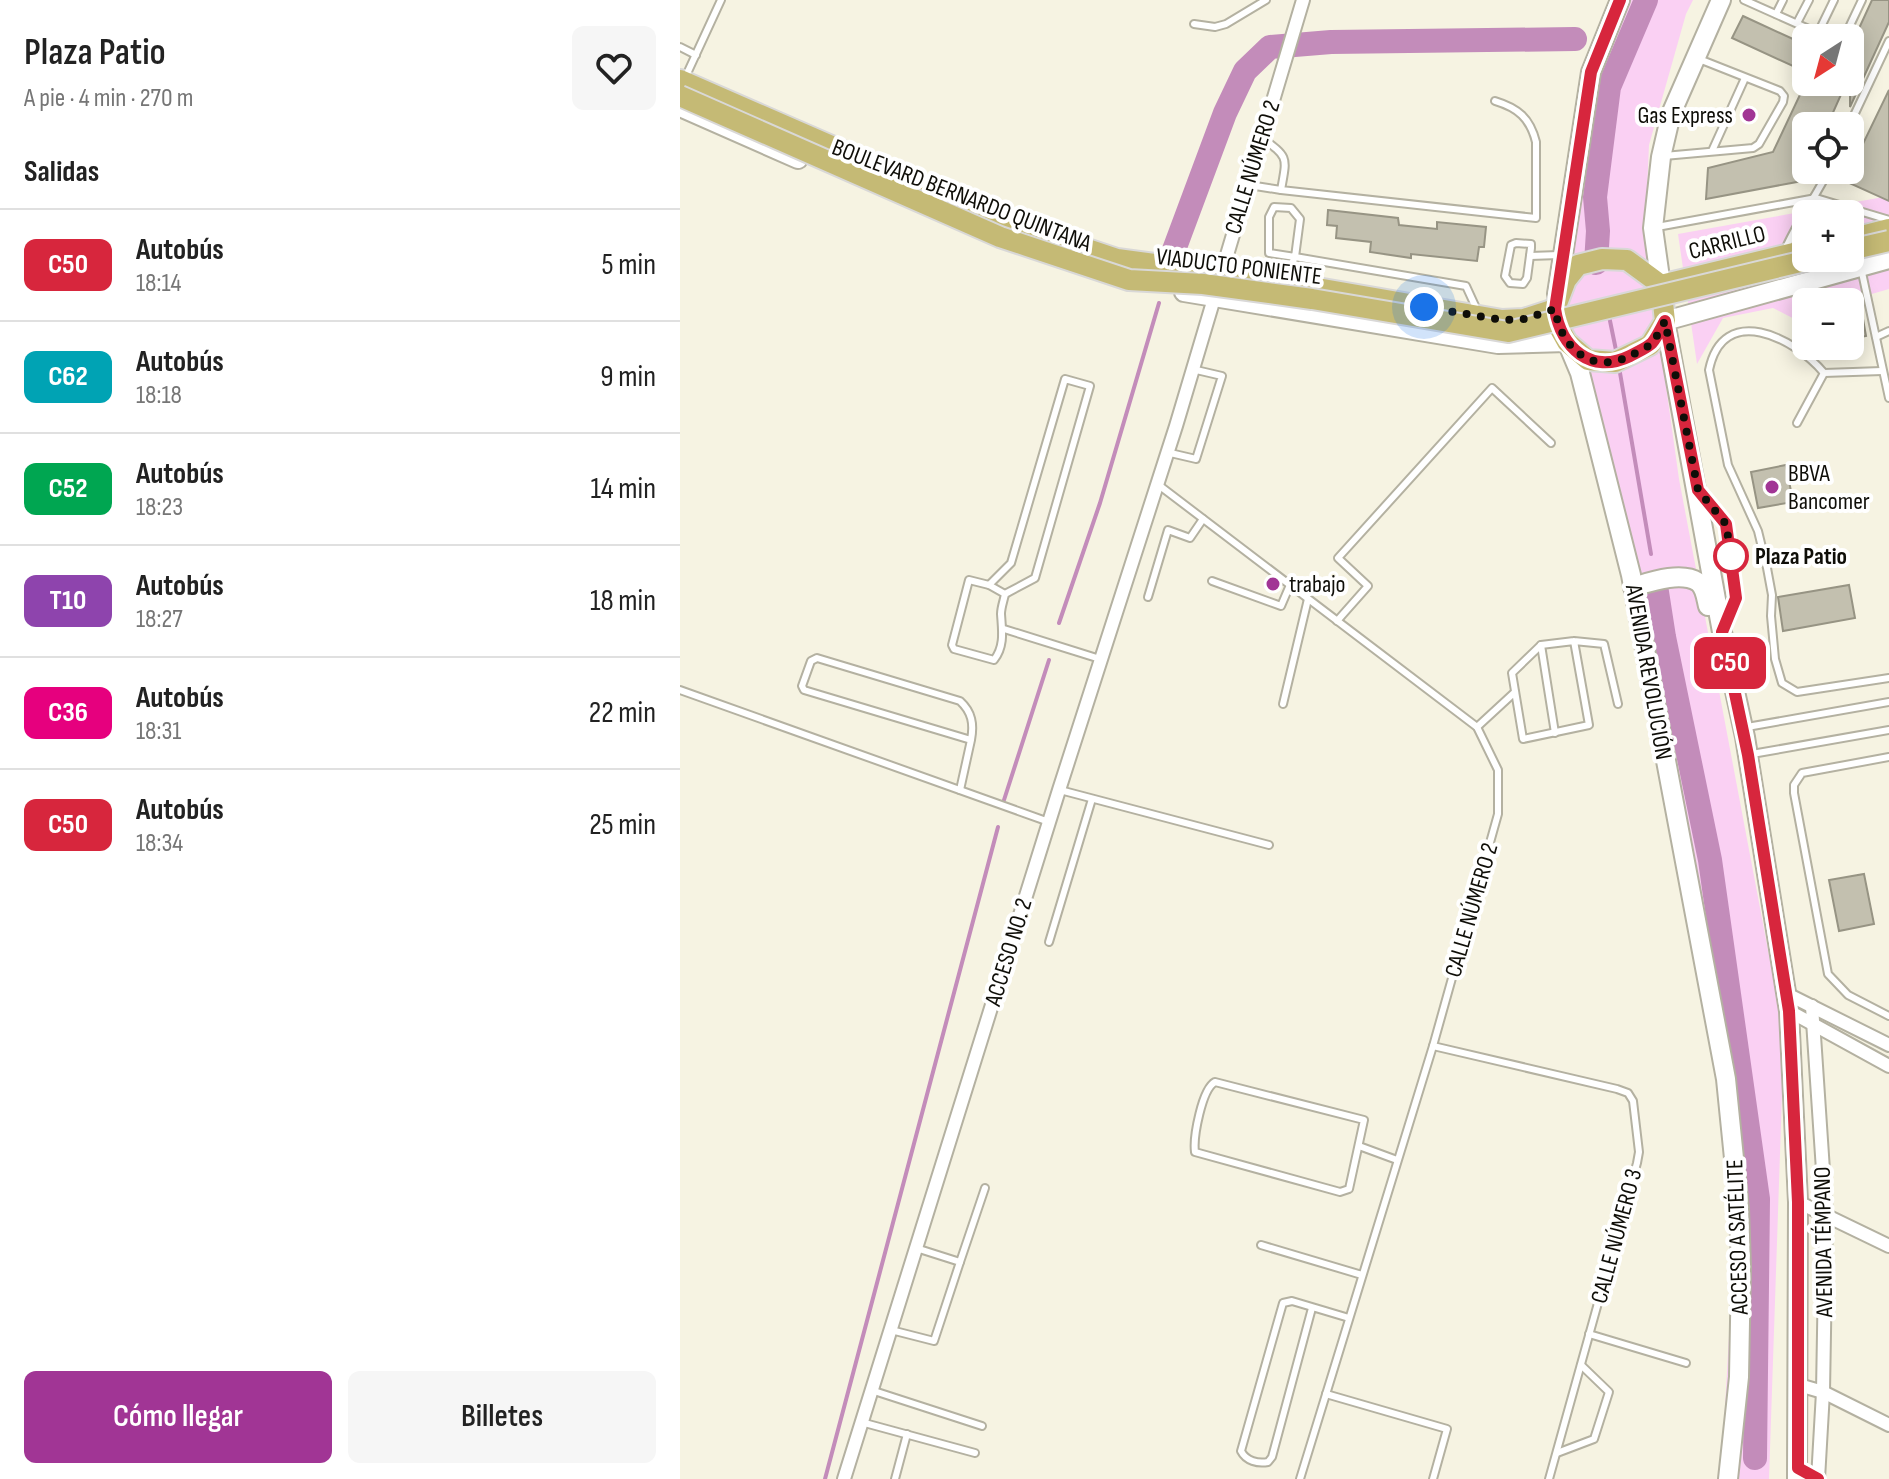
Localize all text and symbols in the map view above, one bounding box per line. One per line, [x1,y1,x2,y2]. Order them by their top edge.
north arrow [1792,24,1864,96]
map controls [1792,24,1864,360]
button: heart [572,26,656,110]
text: Plaza Patio [24,30,166,75]
text: A pie · 4 min · 270 m [24,83,193,114]
street label: CALLE NÚMERO 2 [1218,97,1287,237]
place label: Gas Express [1638,101,1733,130]
marker: Gas Express [1740,106,1758,124]
button: locate [1792,112,1864,184]
street label: BOULEVARD BERNARDO QUINTANA [828,133,1096,259]
text: Salidas [24,154,99,190]
button: + [1792,200,1864,272]
street label: CARRILLO [1686,219,1769,266]
text: Autobús [136,232,224,268]
street label: VIADUCTO PONIENTE [1154,242,1324,291]
text: 5 min [602,247,656,283]
text: C50 [48,248,88,281]
text: 18:14 [136,268,181,299]
your location [1404,287,1444,327]
button: − [1792,288,1864,360]
text: Autobús [136,344,224,380]
text: 9 min [600,359,656,395]
text: C62 [48,360,88,393]
text: 18:18 [136,380,182,411]
text: Autobús [136,456,224,492]
place label: BBVA Bancomer [1788,459,1870,516]
text: 14 min [591,471,656,507]
text: C52 [49,472,87,505]
marker: BBVA Bancomer [1763,478,1781,496]
text: 18:23 [136,492,183,523]
marker: Plaza Patio [1714,539,1748,573]
place label: Plaza Patio [1755,542,1847,571]
text: Autobús [136,568,224,604]
place label: trabajo [1289,570,1346,599]
marker: trabajo [1264,575,1282,593]
street label: AVENIDA REVOLUCIÓN [1619,581,1678,762]
text: 18 min [590,583,656,619]
text: T10 [50,584,86,617]
text: 18:27 [136,604,183,635]
line badge: C50 [1684,637,1776,689]
text: C50 [1710,646,1750,679]
text: Autobús [136,680,224,716]
text: 22 min [589,695,656,731]
text: C36 [48,696,88,729]
text: 18:31 [136,716,181,747]
text: Autobús [136,792,224,828]
text: 25 min [589,807,656,843]
text: C50 [48,808,88,841]
text: 18:34 [136,828,183,859]
street label: CALLE NÚMERO 2 [1439,840,1504,981]
street label: ACCESO NO. 2 [978,895,1039,1010]
street label: ACCESO A SATÉLITE [1720,1159,1755,1316]
street label: CALLE NÚMERO 3 [1585,1166,1648,1307]
street label: AVENIDA TÉMPANO [1808,1166,1839,1319]
button: Cómo llegar [24,1371,332,1463]
button: Billetes [348,1371,656,1463]

